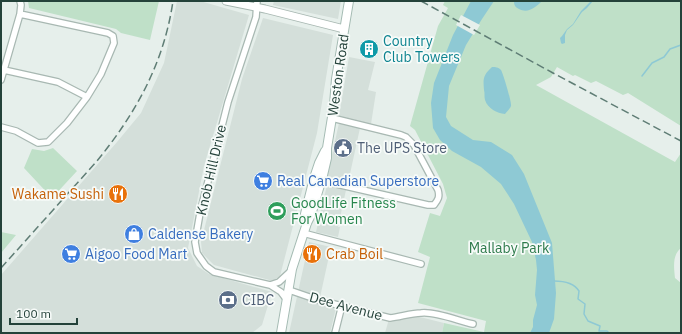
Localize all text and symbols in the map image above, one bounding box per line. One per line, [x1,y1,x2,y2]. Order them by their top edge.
place label: Country Club Towers [383,32,460,66]
street label: Weston Road [323,33,353,117]
building icon: Country Club Towers [358,38,380,60]
street label: Knob Hill Drive [192,123,230,217]
public building icon: The UPS Store [332,137,354,159]
place label: The UPS Store [357,139,447,157]
supermarket icon: Real Canadian Superstore [252,170,274,192]
place label: Real Canadian Superstore [277,172,439,190]
restaurant icon: Wakame Sushi [107,183,129,205]
place label: Wakame Sushi [12,185,104,203]
place label: GoodLife Fitness For Women [291,194,396,228]
sports icon: GoodLife Fitness For Women [266,200,288,222]
shop icon: Caldense Bakery [123,223,145,245]
place label: Caldense Bakery [148,225,253,243]
park label: Mallaby Park [469,239,550,257]
supermarket icon: Aigoo Food Mart [60,243,82,265]
restaurant icon: Crab Boil [301,243,323,265]
place label: Aigoo Food Mart [85,245,187,263]
place label: Crab Boil [326,245,383,263]
street label: Dee Avenue [308,288,385,324]
bank icon: CIBC [217,289,239,311]
place label: CIBC [242,291,274,309]
scale bar [10,300,77,326]
text: 100 m [16,306,51,321]

